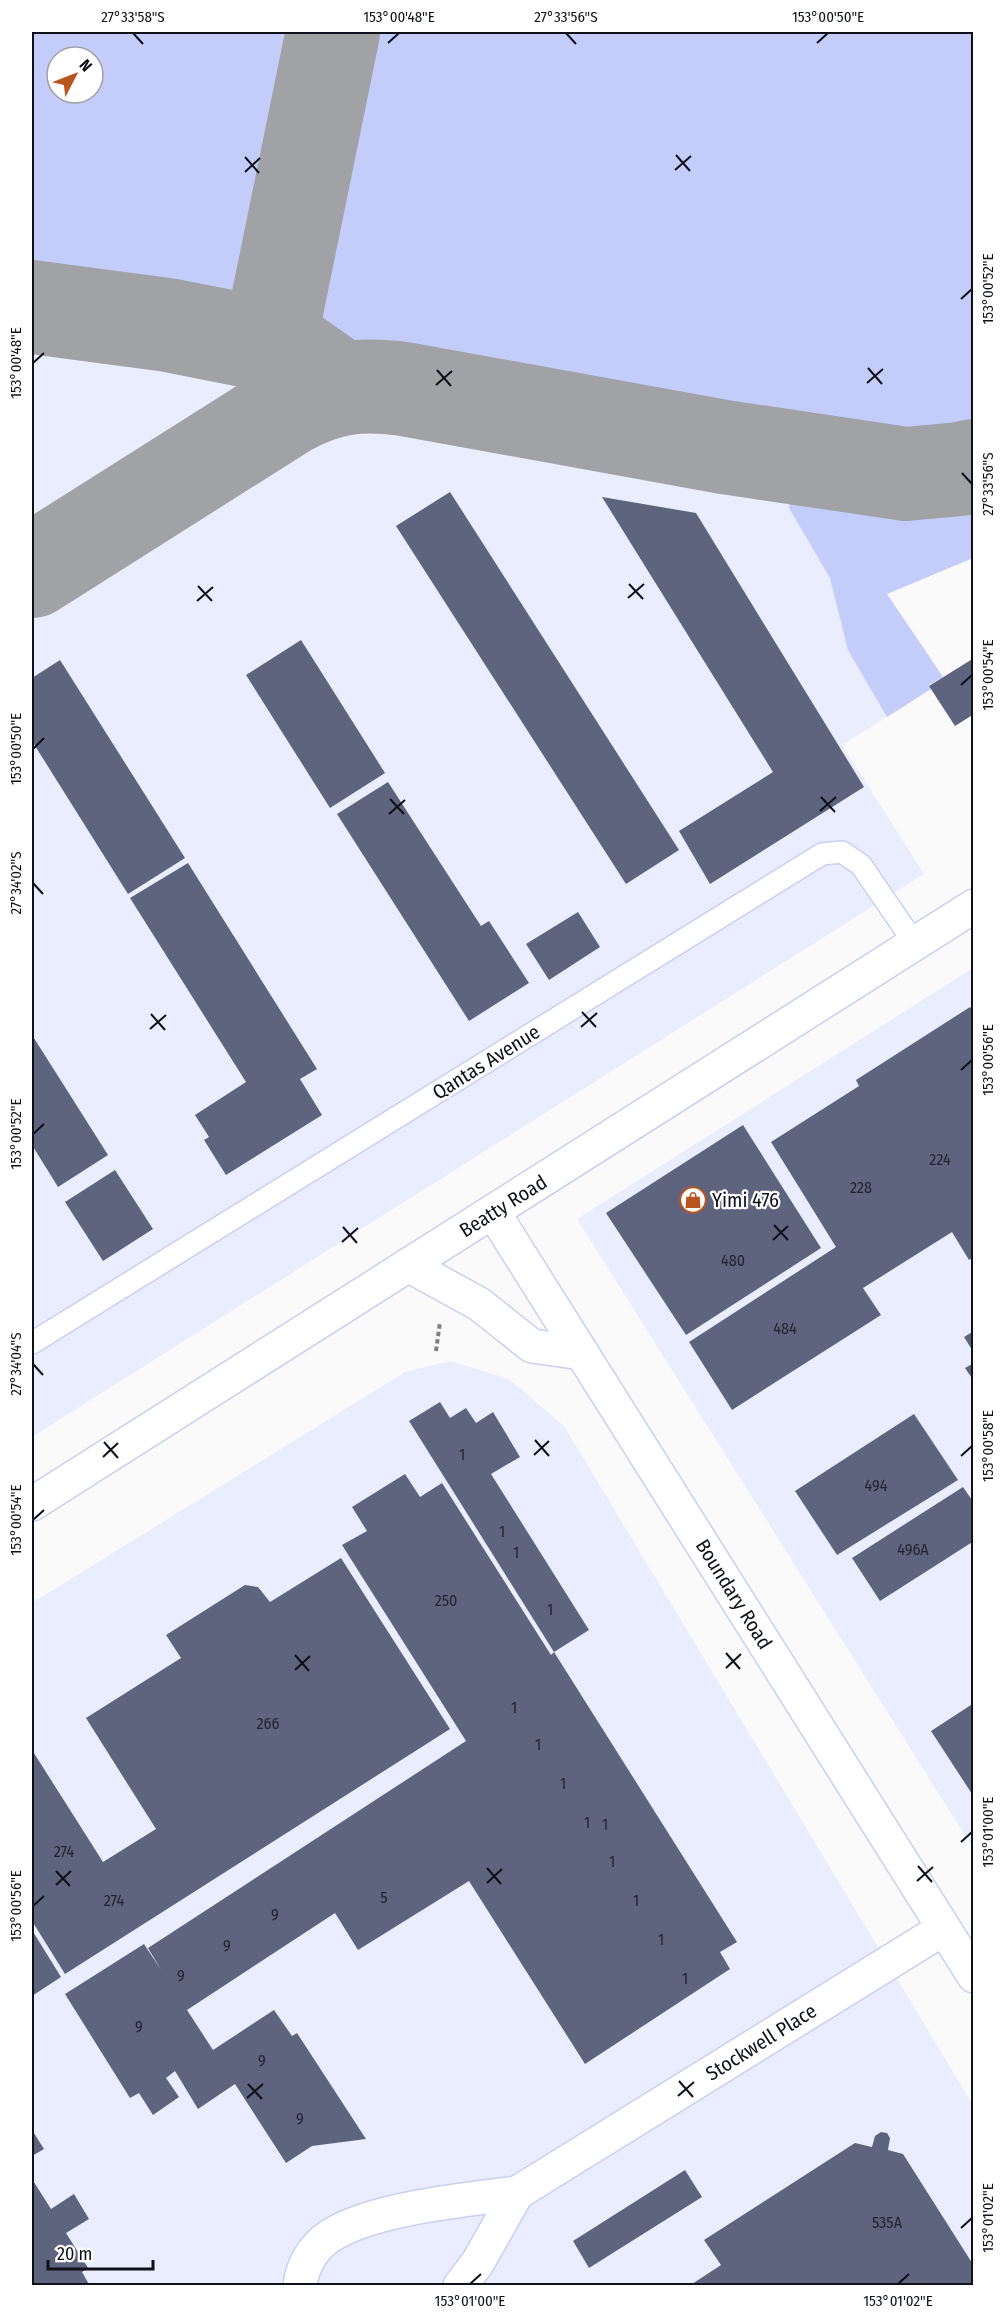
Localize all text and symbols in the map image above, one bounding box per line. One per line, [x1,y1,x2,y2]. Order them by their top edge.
text: 27°33'58"S [101,8,165,26]
text: 153°00'48"E [363,8,435,26]
text: 27°33'56"S [534,8,598,26]
text: 153°00'50"E [792,8,864,26]
north arrow [45,45,105,105]
text: N [76,55,96,75]
text: 153°00'52"E [979,254,997,325]
text: 153°00'48"E [7,327,25,399]
text: 27°33'56"S [979,452,997,516]
text: 153°00'54"E [979,639,997,711]
text: 153°00'50"E [7,713,25,785]
text: 27°34'02"S [7,851,25,915]
street label: Qantas Avenue [428,1019,544,1105]
text: 153°00'56"E [979,1024,997,1096]
text: 153°00'52"E [7,1099,25,1170]
house number: 224 [929,1150,951,1169]
street label: Beatty Road [455,1170,551,1242]
house number: 228 [850,1178,872,1197]
shop icon: Yimi 476 [678,1185,708,1215]
place label: Yimi 476 [712,1188,779,1212]
house number: 480 [721,1251,745,1270]
house number: 484 [773,1319,797,1338]
text: 27°34'04"S [7,1332,25,1396]
text: 153°00'58"E [979,1410,997,1482]
house number: 1 [459,1445,465,1464]
house number: 494 [865,1476,888,1495]
text: 153°00'54"E [7,1484,25,1556]
house number: 1 [499,1522,505,1541]
street label: Boundary Road [691,1535,777,1653]
house number: 496A [897,1540,929,1559]
house number: 1 [513,1543,519,1562]
house number: 250 [435,1591,457,1610]
house number: 1 [547,1600,553,1619]
house number: 1 [511,1698,517,1717]
house number: 266 [257,1714,280,1733]
house number: 1 [535,1735,541,1754]
house number: 1 [560,1774,566,1793]
text: 153°01'00"E [979,1797,997,1867]
house number: 1 [584,1813,590,1832]
house number: 1 [602,1815,608,1834]
house number: 274 [54,1842,75,1861]
house number: 1 [609,1852,615,1871]
text: 153°00'56"E [7,1870,25,1942]
house number: 5 [380,1888,388,1907]
house number: 274 [104,1891,125,1910]
house number: 1 [633,1891,639,1910]
house number: 9 [271,1905,279,1924]
house number: 1 [658,1930,664,1949]
house number: 9 [223,1936,231,1955]
house number: 9 [177,1966,185,1985]
house number: 1 [682,1969,688,1988]
street label: Stockwell Place [701,1998,821,2086]
house number: 9 [135,2017,143,2036]
house number: 9 [258,2051,266,2070]
house number: 9 [296,2109,304,2128]
text: 153°01'02"E [979,2183,997,2253]
house number: 535A [872,2213,903,2232]
scale bar [48,2233,153,2271]
text: 20 m [57,2243,92,2265]
text: 153°01'00"E [435,2292,505,2310]
text: 153°01'02"E [863,2292,933,2310]

